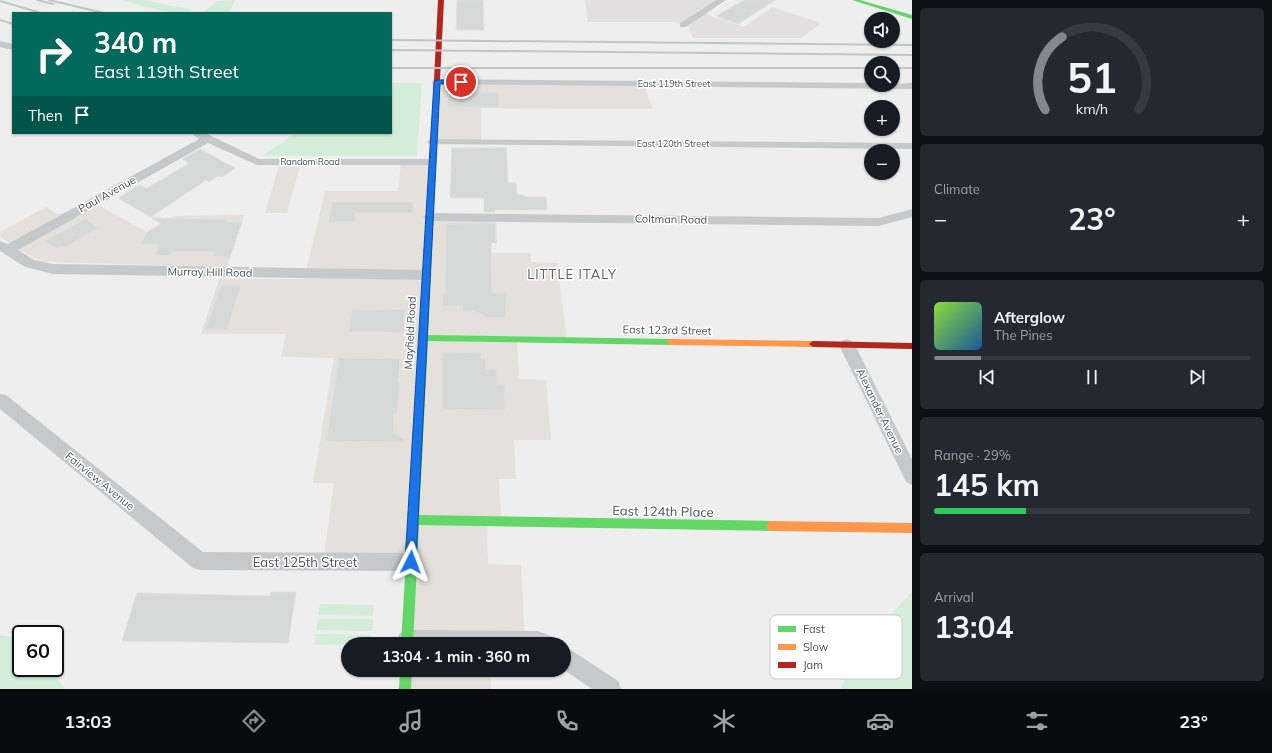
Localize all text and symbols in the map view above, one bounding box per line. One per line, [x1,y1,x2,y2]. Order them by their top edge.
map controls [864,12,900,180]
button: sound [864,12,900,48]
text: 340 m [94,25,177,60]
icon: right [28,28,80,80]
text: 51 [1067,51,1117,103]
button: search [864,56,900,92]
text: East 119th Street [94,60,239,83]
pin [444,65,478,99]
icon: arrive [450,71,472,93]
street label: East 119th Street [638,78,710,89]
button: + [864,100,900,136]
text: km/h [1076,100,1108,118]
icon: arrive [71,104,93,126]
text: Then [28,106,63,125]
street label: East 120th Street [637,138,709,149]
button: − [864,144,900,180]
street label: Random Road [280,156,340,167]
street label: Paul Avenue [76,172,138,216]
text: Climate [934,181,980,197]
text: 23° [1068,200,1116,238]
text: − [934,205,947,233]
text: + [1237,205,1250,233]
street label: Coltman Road [635,211,707,227]
street label: Murray Hill Road [167,264,253,280]
district label: LITTLE ITALY [527,266,617,282]
street label: Mayfield Road [401,296,419,370]
text: Afterglow [994,308,1065,327]
street label: East 123rd Street [623,322,712,338]
text: The Pines [994,327,1053,343]
street label: Alexander Avenue [853,366,907,456]
icon: previous [976,366,998,388]
icon: pause [1081,366,1103,388]
icon: next [1186,366,1208,388]
text: Range · 29% [934,447,1011,463]
street label: Fairview Avenue [63,449,137,513]
text: 145 km [934,466,1040,504]
street label: East 124th Place [612,502,714,520]
position arrow [390,541,432,583]
street label: East 125th Street [253,554,358,570]
text: Arrival [934,589,974,605]
text: 13:04 [934,608,1013,646]
legend [770,615,902,679]
text: Fast [803,622,825,636]
speed limit sign: 60 [12,625,64,677]
text: Slow [803,640,829,654]
text: 13:04 · 1 min · 360 m [382,647,530,666]
text: Jam [803,658,823,672]
icon: directions [240,707,268,735]
icon: music [397,707,425,735]
icon: phone [553,707,581,735]
icon: climate [710,707,738,735]
icon: car [866,707,894,735]
icon: filters [1023,707,1051,735]
text: 13:03 [64,710,112,733]
text: 23° [1179,710,1208,733]

